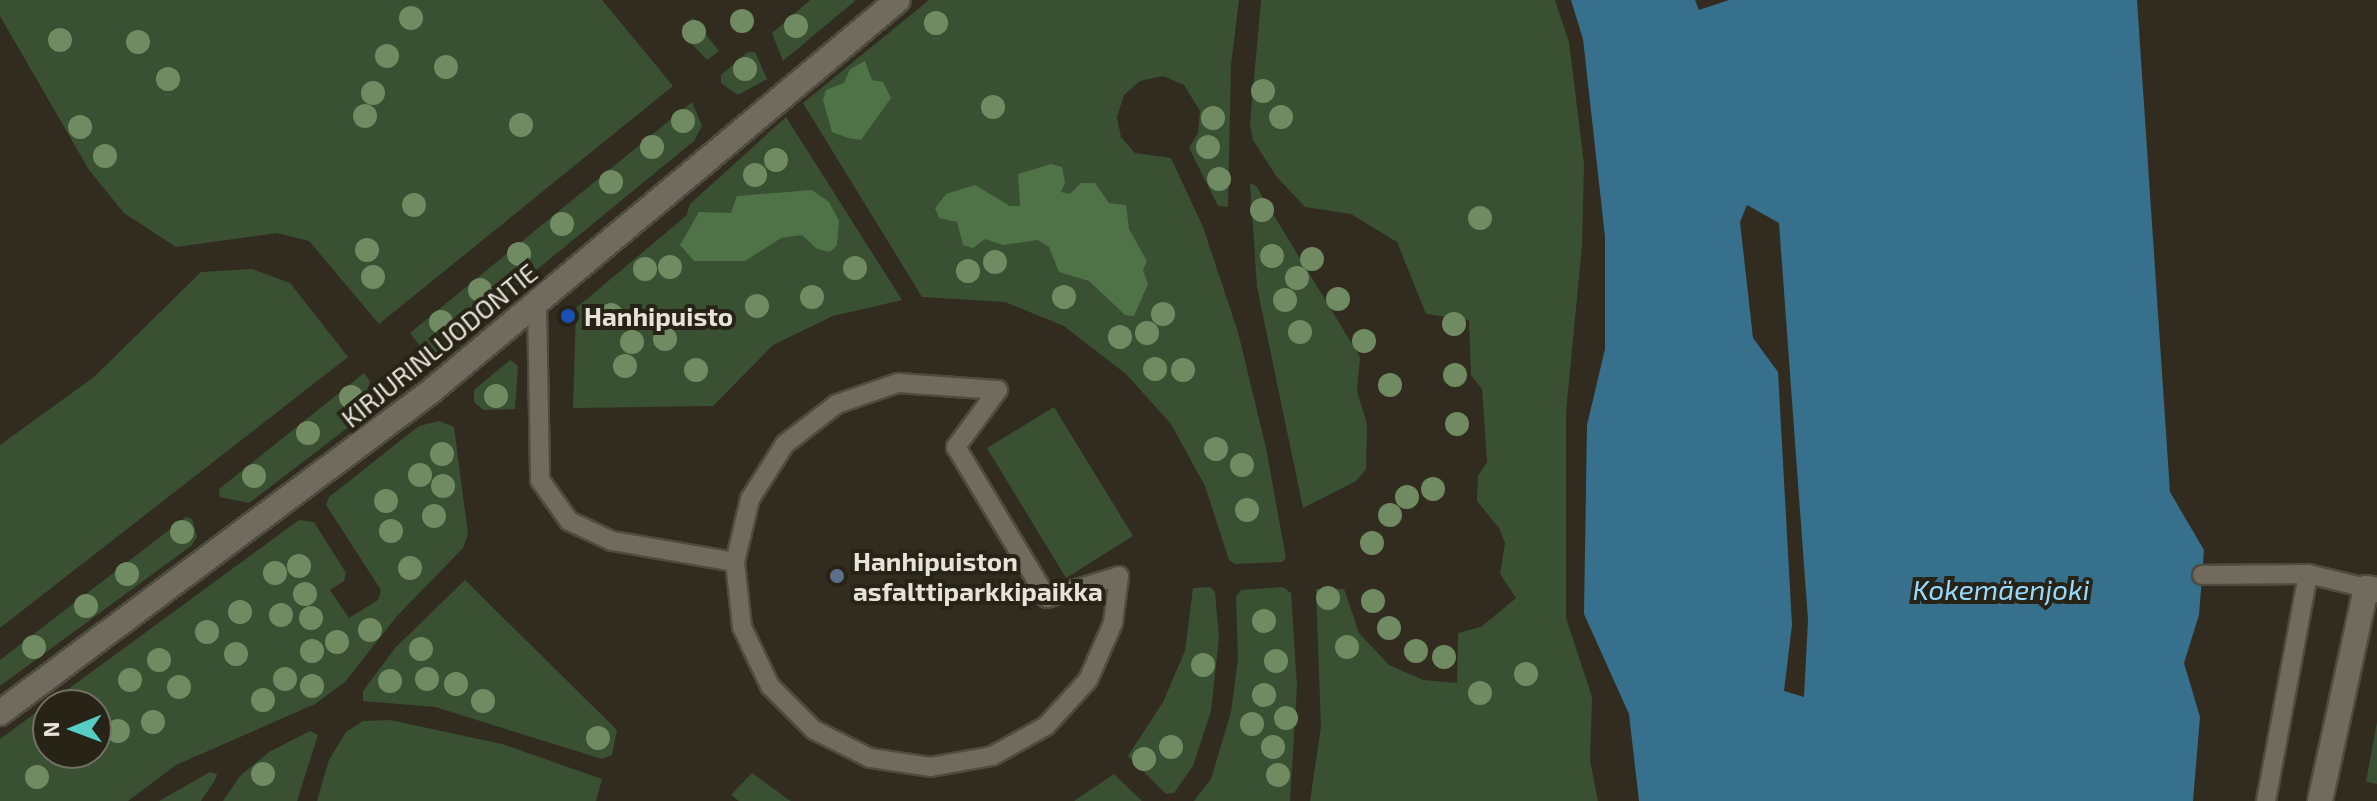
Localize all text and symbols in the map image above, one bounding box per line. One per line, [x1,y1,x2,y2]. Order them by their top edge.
street label: KIRJURINLUODONTIE [335,257,543,433]
place label: Hanhipuisto [584,300,733,332]
marker: Hanhipuisto [559,307,577,325]
place label: Hanhipuiston asfalttiparkkipaikka [853,545,1103,606]
marker: Hanhipuiston asfalttiparkkipaikka [828,567,846,585]
water label: Kokemäenjoki [1912,572,2090,606]
north arrow [32,689,112,769]
text: N [37,721,63,738]

